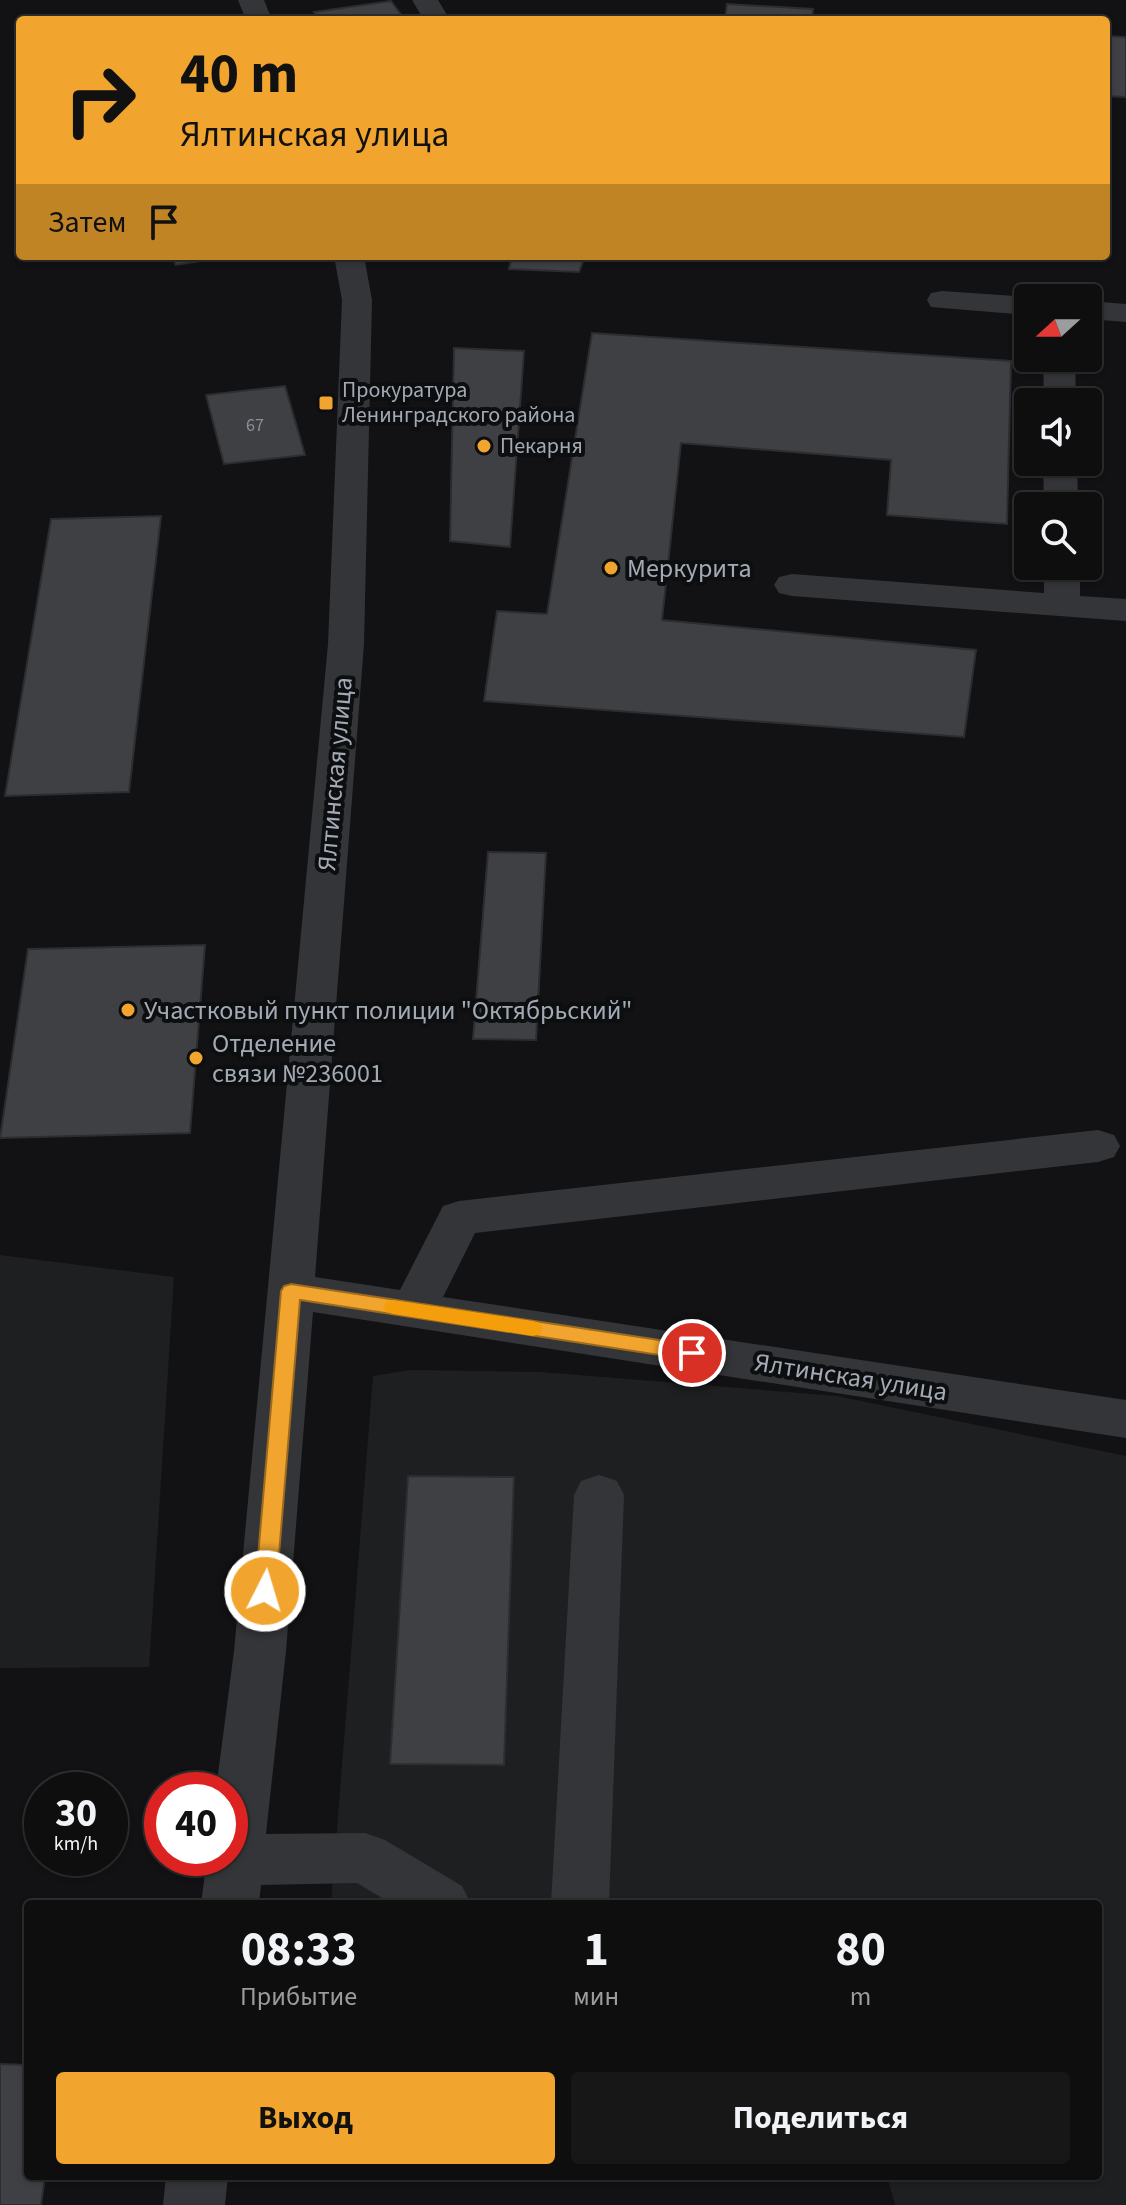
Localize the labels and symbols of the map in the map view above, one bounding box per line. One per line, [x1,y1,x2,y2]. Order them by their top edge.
north arrow [1014,284,1102,372]
place label: Прокуратура Ленинградского района [342,374,575,431]
marker: Прокуратура Ленинградского района [317,394,335,412]
house number: 67 [246,413,264,438]
place label: Пекарня [500,430,583,462]
marker: Пекарня [475,437,493,455]
place label: Меркурита [627,550,752,587]
marker: Меркурита [602,559,620,577]
street label: Ялтинская улица [308,675,362,873]
place label: Участковый пункт полиции "Октябрьский" [144,992,632,1029]
marker: Участковый пункт полиции "Октябрьский" [119,1001,137,1019]
place label: Отделение связи №236001 [212,1025,383,1092]
marker: Отделение связи №236001 [187,1049,205,1067]
pin [658,1319,726,1387]
street label: Ялтинская улица [752,1344,950,1410]
position arrow [223,1549,307,1633]
speed limit sign: 40 [144,1772,248,1876]

